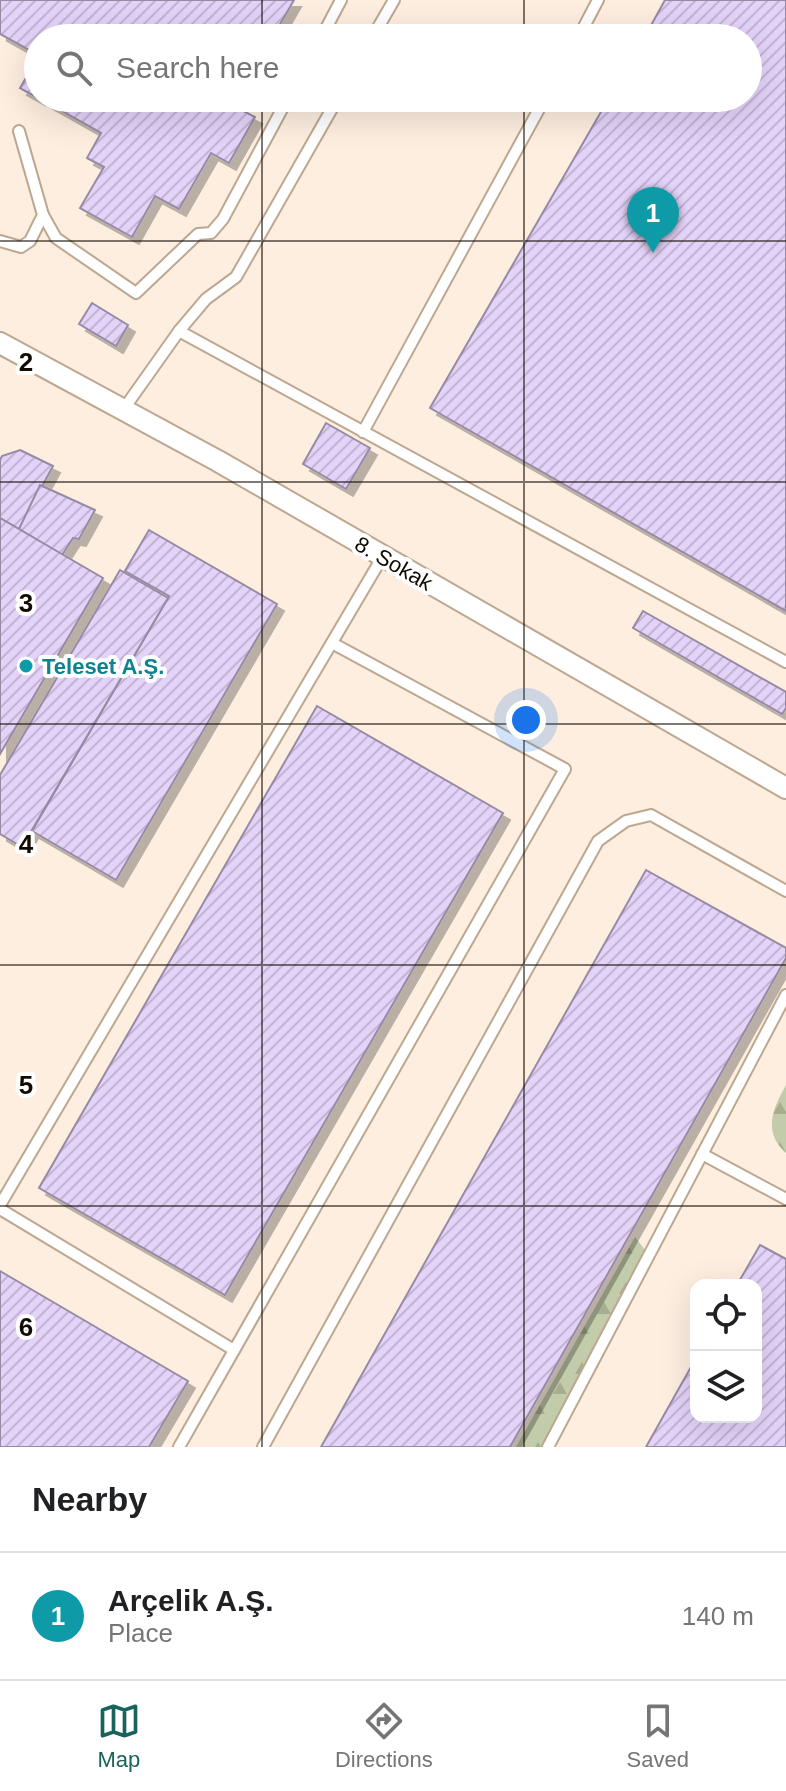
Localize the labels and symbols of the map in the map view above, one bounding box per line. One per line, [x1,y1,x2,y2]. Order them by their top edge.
pin: 1 [627,187,679,253]
text: 2 [19,347,33,377]
street label: 8. Sokak [350,531,438,596]
text: 3 [19,588,33,618]
place label: Teleset A.Ş. [42,654,164,679]
marker: Teleset A.Ş. [17,657,35,675]
your location [506,700,546,740]
text: 4 [19,829,34,859]
text: 5 [19,1070,33,1100]
text: 6 [19,1312,33,1342]

